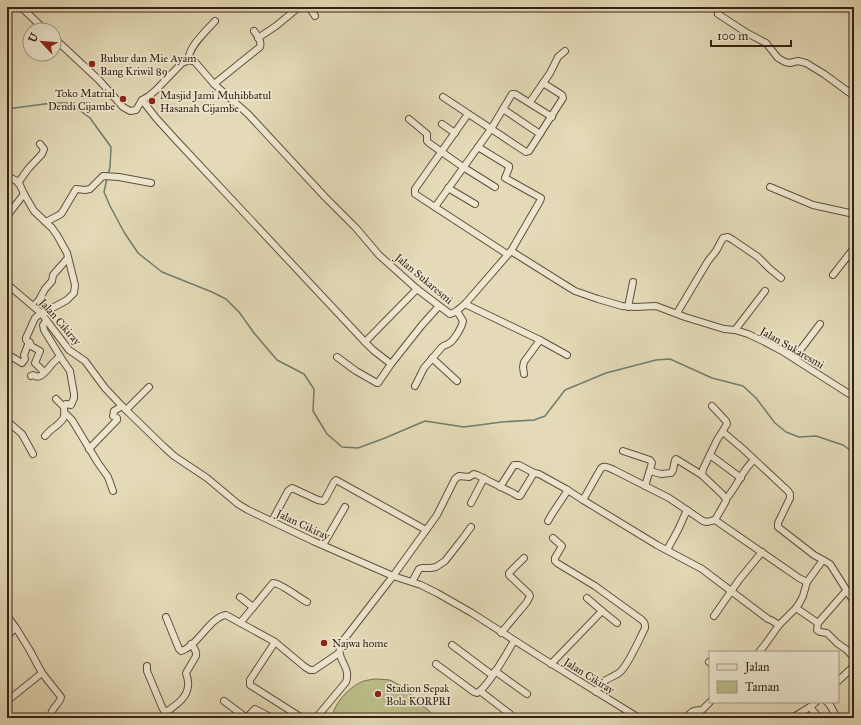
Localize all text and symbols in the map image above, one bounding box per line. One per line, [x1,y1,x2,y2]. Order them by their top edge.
north arrow [22,22,62,62]
scale bar [711,22,791,48]
text: 100 m [717,29,748,43]
text: U [26,31,41,45]
place label: Bubur dan Mie Ayam Bang Kriwil 89 [100,52,197,78]
marker: Bubur dan Mie Ayam Bang Kriwil 89 [87,59,97,69]
place label: Toko Matrial Dendi Cijambe [48,87,115,113]
place label: Masjid Jami Muhibbatul Hasanah Cijambe [160,89,271,115]
marker: Toko Matrial Dendi Cijambe [118,94,128,104]
marker: Masjid Jami Muhibbatul Hasanah Cijambe [147,96,157,106]
street label: Jalan Sukaresmi [391,250,456,308]
street label: Jalan Cikiray [35,295,84,349]
street label: Jalan Sukaresmi [756,324,826,372]
street label: Jalan Cikiray [273,507,332,544]
place label: Najwa home [332,637,388,650]
marker: Najwa home [319,638,329,648]
legend [709,651,839,703]
street label: Jalan Cikiray [560,655,617,698]
text: Jalan [743,660,770,675]
text: Taman [745,680,780,694]
place label: Stadion Sepak Bola KORPRI [386,682,451,708]
marker: Stadion Sepak Bola KORPRI [373,689,383,699]

